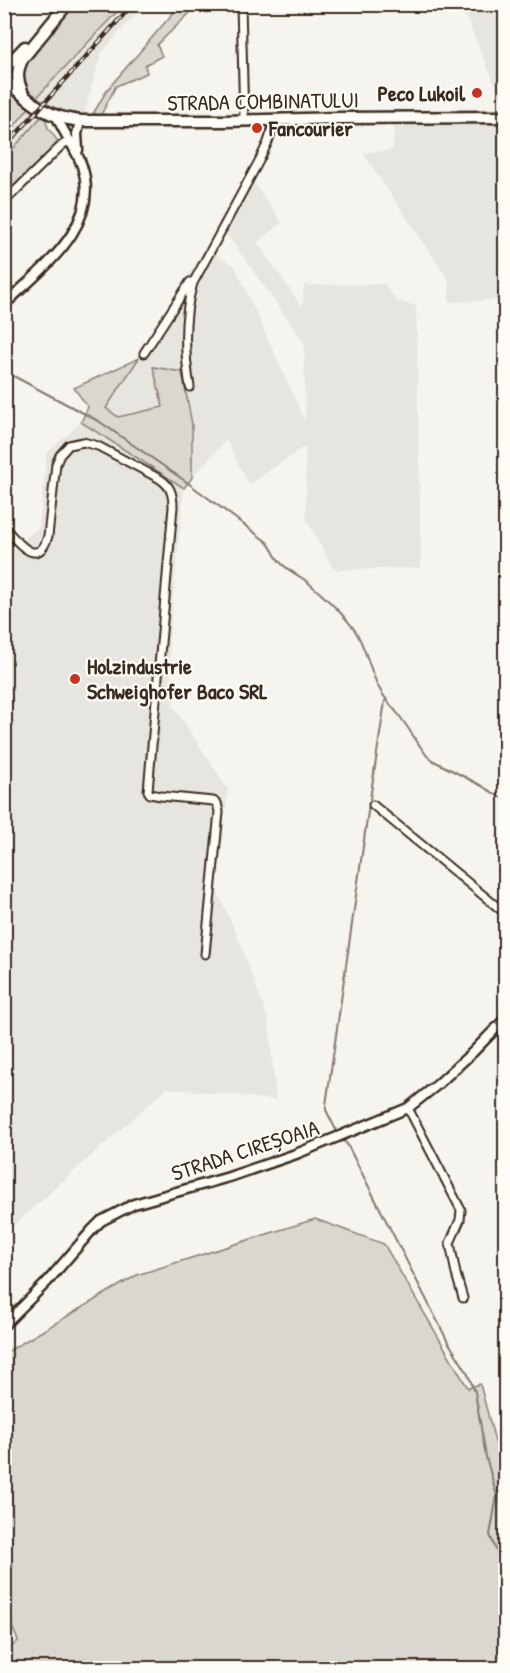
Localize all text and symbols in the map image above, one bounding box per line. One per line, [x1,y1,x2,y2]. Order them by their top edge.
place label: Peco Lukoil [377,78,466,108]
street label: STRADA COMBINATULUI [167,84,359,118]
marker: Peco Lukoil [470,86,484,100]
place label: Fancourier [268,113,353,143]
marker: Fancourier [250,121,264,135]
place label: Holzindustrie Schweighofer Baco SRL [87,651,267,707]
marker: Holzindustrie Schweighofer Baco SRL [68,672,82,686]
street label: STRADA CIREȘOAIA [167,1112,323,1188]

